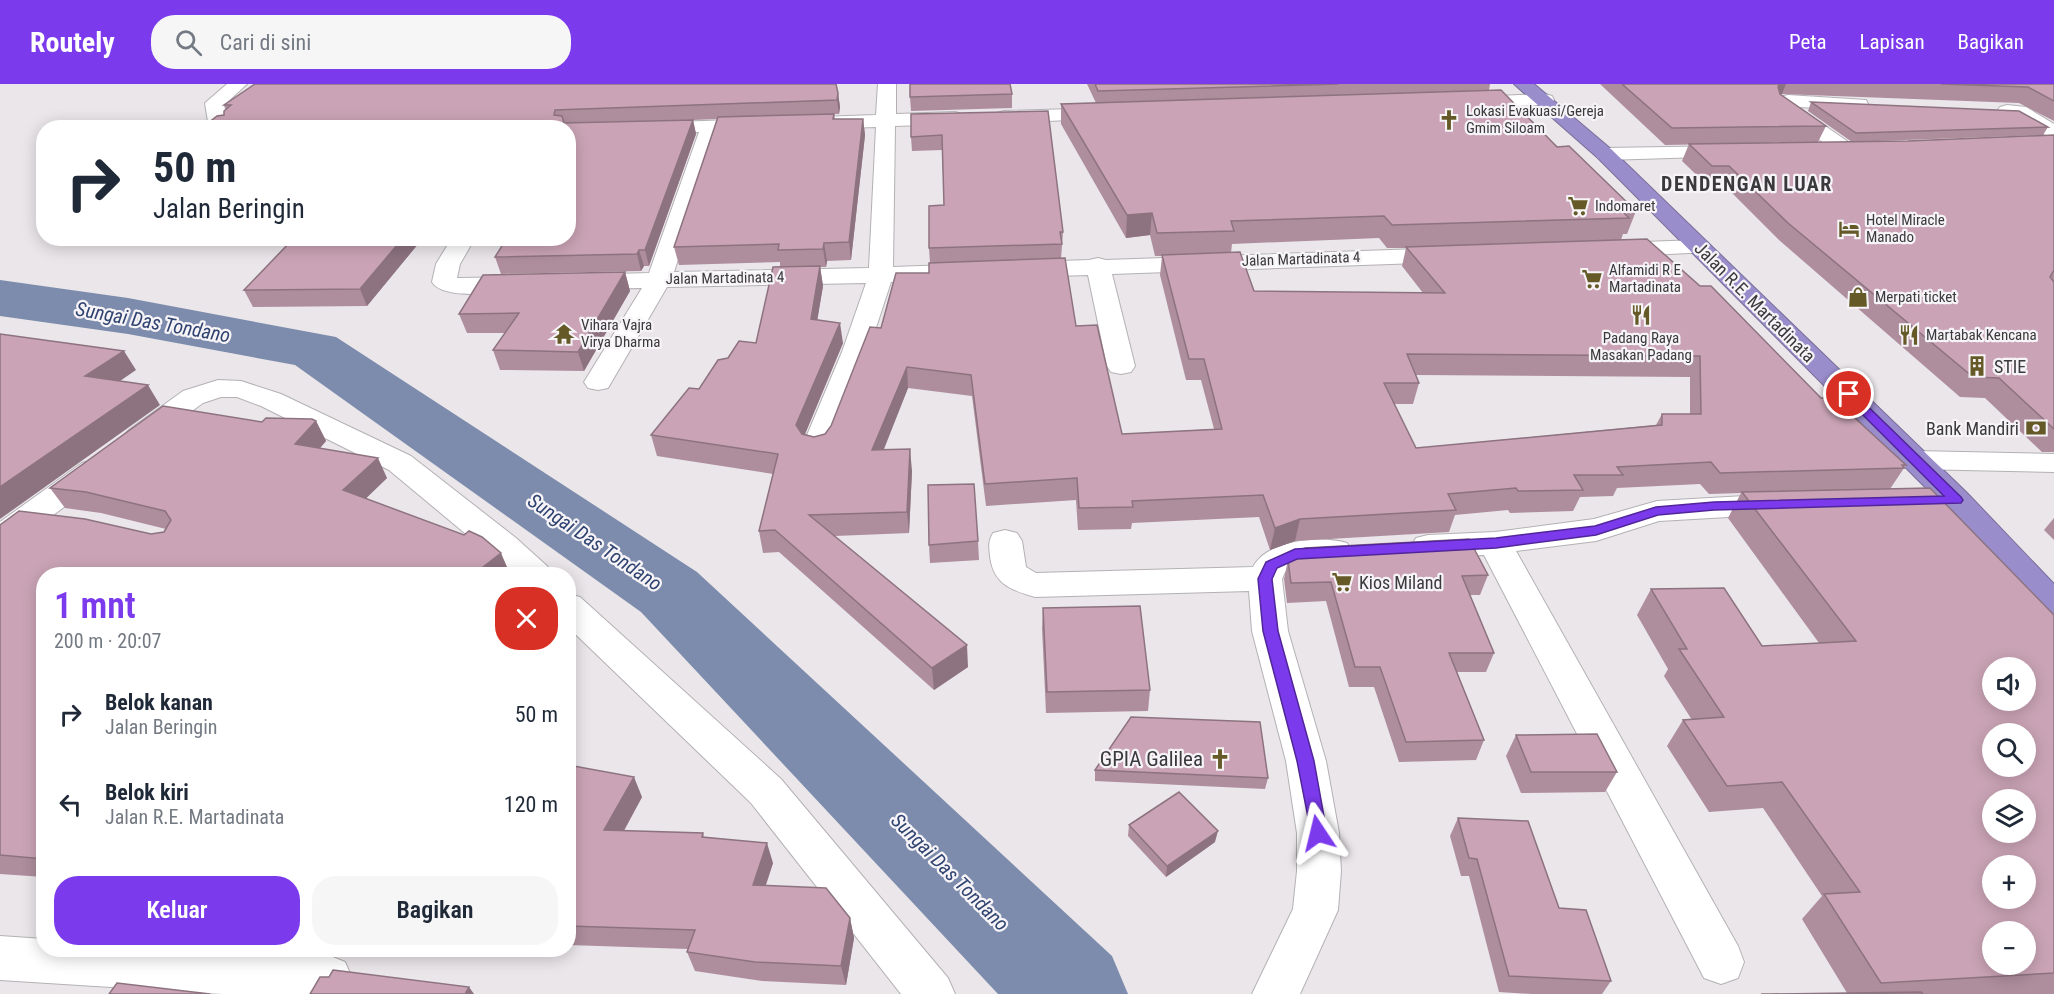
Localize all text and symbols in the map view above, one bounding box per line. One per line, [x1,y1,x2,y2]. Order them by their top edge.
search box [151,15,571,69]
text: Routely [30,26,115,59]
icon: search [172,26,205,59]
text: Cari di sini [220,30,311,55]
text: Peta [1789,30,1827,54]
text: Lapisan [1860,30,1925,54]
text: Bagikan [1958,30,2024,54]
place label: Lokasi Evakuasi/Gereja Gmim Siloam [1466,102,1604,137]
church icon: Lokasi Evakuasi/Gereja Gmim Siloam [1437,108,1461,132]
text: 50 m [153,143,236,192]
icon: right [54,144,132,222]
district label: DENDENGAN LUAR [1661,172,1833,196]
text: Jalan Beringin [153,193,305,225]
supermarket icon: Indomaret [1566,194,1590,218]
place label: Indomaret [1595,197,1655,215]
place label: Hotel Miracle Manado [1866,211,1945,246]
hotel icon: Hotel Miracle Manado [1837,217,1861,241]
street label: Jalan R.E. Martadinata [1690,237,1820,367]
street label: Jalan Martadinata 4 [1241,248,1361,270]
place label: Alfamidi R E Martadinata [1609,261,1681,296]
supermarket icon: Alfamidi R E Martadinata [1580,267,1604,291]
street label: Jalan Martadinata 4 [666,268,784,288]
shop icon: Merpati ticket [1846,285,1870,309]
place label: Merpati ticket [1875,288,1957,306]
water label: Sungai Das Tondano [74,297,232,347]
restaurant icon: Padang Raya Masakan Padang [1629,303,1653,327]
place label: Vihara Vajra Virya Dharma [581,316,660,351]
temple icon: Vihara Vajra Virya Dharma [552,322,576,346]
restaurant icon: Martabak Kencana [1897,323,1921,347]
place label: Martabak Kencana [1926,326,2037,344]
place label: Padang Raya Masakan Padang [1590,329,1692,364]
building icon: STIE [1965,354,1989,378]
place label: STIE [1994,356,2026,377]
pin [1823,368,1874,419]
icon: arrive [1832,377,1865,410]
bank icon: Bank Mandiri [2024,416,2048,440]
place label: Bank Mandiri [1926,418,2019,439]
water label: Sungai Das Tondano [523,488,667,596]
supermarket icon: Kios Miland [1330,570,1354,594]
place label: Kios Miland [1359,572,1442,593]
text: 1 mnt [54,585,136,627]
button: close [495,587,558,650]
text: 200 m · 20:07 [54,629,161,653]
map controls [1982,657,2036,975]
button: sound [1982,657,2036,711]
text: Belok kanan [105,690,213,715]
icon: right [54,698,87,731]
text: 50 m [515,702,558,727]
text: Jalan Beringin [105,715,218,739]
button: search [1982,723,2036,777]
place label: GPIA Galilea [1100,747,1203,771]
church icon: GPIA Galilea [1208,747,1232,771]
text: Belok kiri [105,780,189,805]
icon: left [54,788,87,821]
button: layers [1982,789,2036,843]
text: 120 m [504,792,558,817]
position arrow [1286,801,1350,865]
text: Jalan R.E. Martadinata [105,805,284,829]
water label: Sungai Das Tondano [886,808,1014,936]
button: + [1982,855,2036,909]
button: Keluar [54,876,300,945]
button: Bagikan [312,876,558,945]
button: − [1982,921,2036,975]

